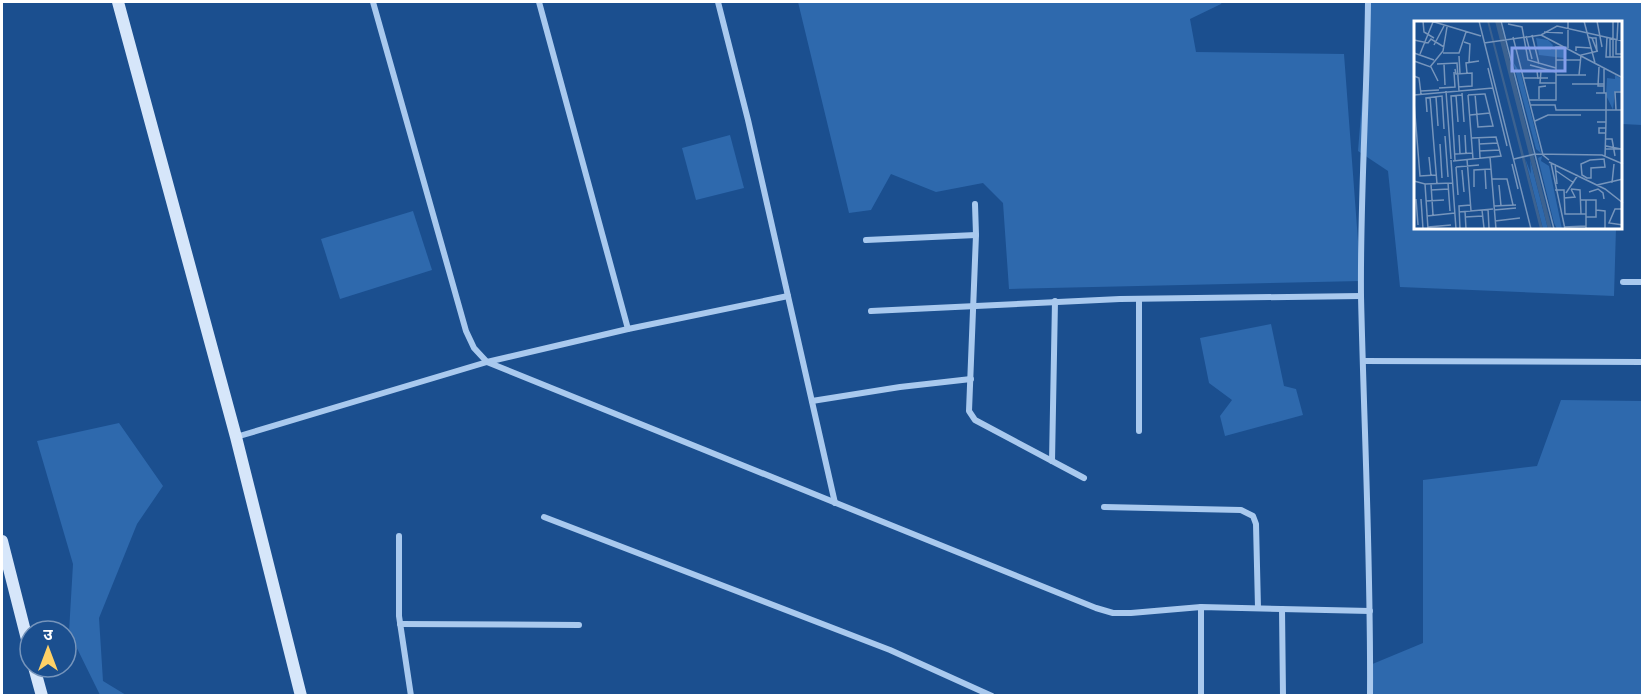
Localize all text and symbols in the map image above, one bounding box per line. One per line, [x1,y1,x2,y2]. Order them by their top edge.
inset map [1414,21,1623,230]
north arrow [18,619,78,679]
text: उ [43,624,53,643]

